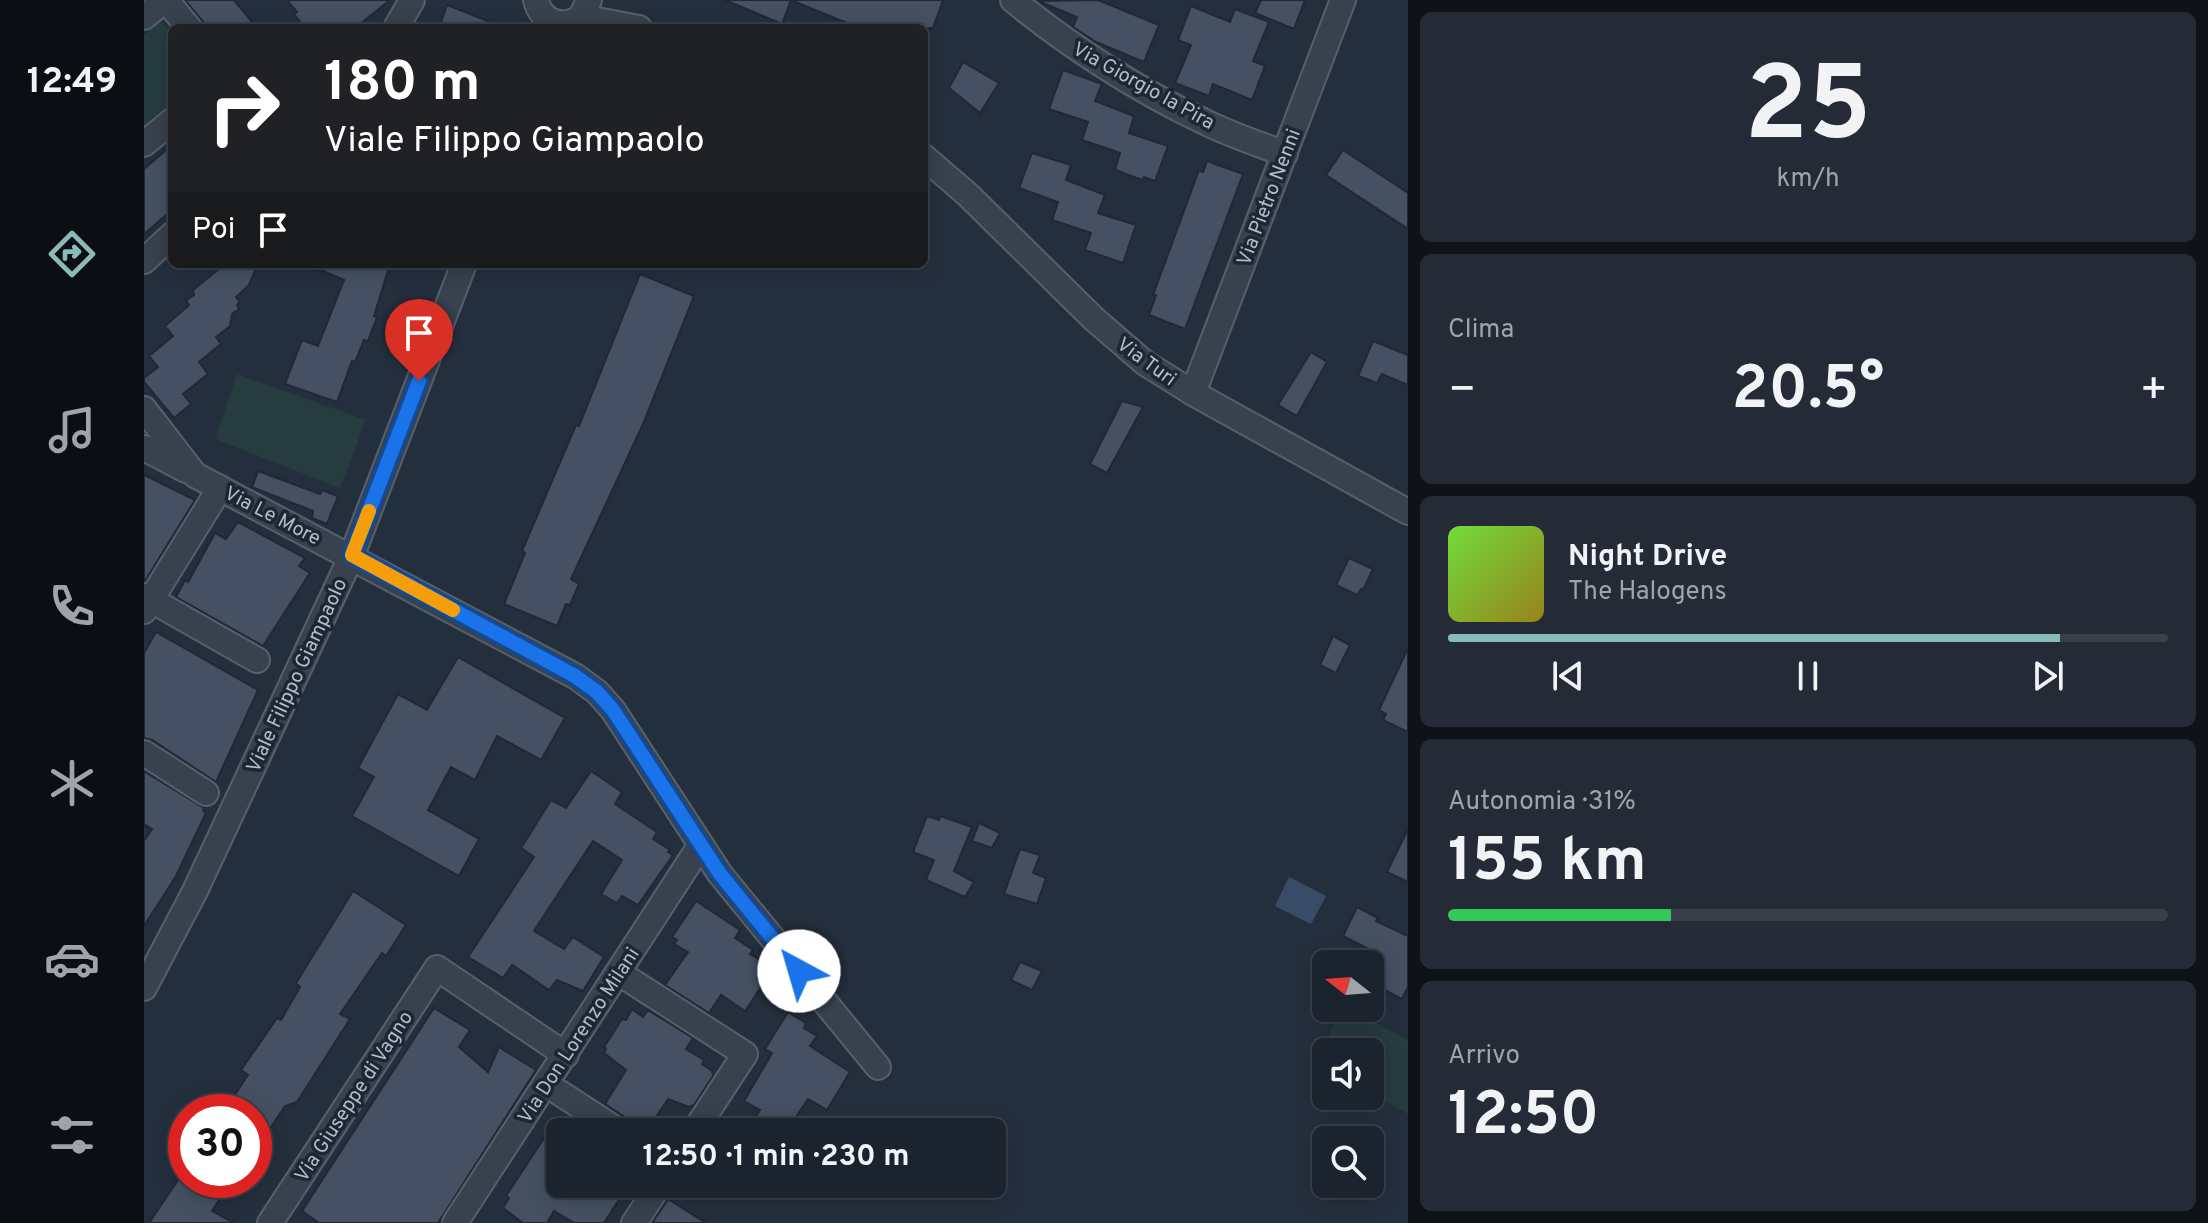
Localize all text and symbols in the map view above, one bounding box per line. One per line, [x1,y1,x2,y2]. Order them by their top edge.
street label: Via Giorgio la Pira [1067,37,1219,137]
text: 25 [1744,45,1872,177]
text: 180 m [324,50,481,120]
icon: right [192,56,296,160]
text: 12:49 [27,60,117,106]
text: Viale Filippo Giampaolo [324,119,705,165]
street label: Via Pietro Nenni [1232,126,1308,270]
text: km/h [1776,163,1840,196]
icon: arrive [251,208,295,252]
text: Poi [192,212,235,249]
icon: directions [44,226,100,282]
pin [385,299,453,381]
icon: arrive [397,311,441,355]
text: Clima [1448,314,1514,347]
street label: Via Turi [1111,332,1181,393]
text: 20.5° [1732,354,1884,430]
text: − [1448,364,1476,420]
text: + [2140,364,2168,420]
icon: music [44,402,100,458]
street label: Via Le More [219,481,325,552]
text: Night Drive [1568,539,1727,576]
street label: Viale Filippo Giampaolo [241,575,354,777]
text: The Halogens [1568,576,1727,609]
icon: phone [44,578,100,634]
icon: previous [1546,654,1590,698]
icon: pause [1786,654,1830,698]
icon: next [2026,654,2070,698]
icon: climate [44,755,100,811]
text: Autonomia · 31% [1448,786,1636,819]
text: 155 km [1448,826,1647,902]
position arrow [757,929,841,1013]
icon: car [44,931,100,987]
street label: Via Don Lorenzo Milani [513,943,646,1129]
north arrow [1312,950,1384,1022]
map controls [1312,950,1384,1198]
street label: Via Giuseppe di Vagno [290,1007,420,1187]
button: sound [1312,1038,1384,1110]
text: Arrivo [1448,1040,1520,1073]
text: 12:50 [1448,1080,1599,1156]
speed limit sign: 30 [168,1094,272,1198]
icon: filters [44,1107,100,1163]
button: search [1312,1126,1384,1198]
text: 12:50 · 1 min · 230 m [642,1139,910,1176]

